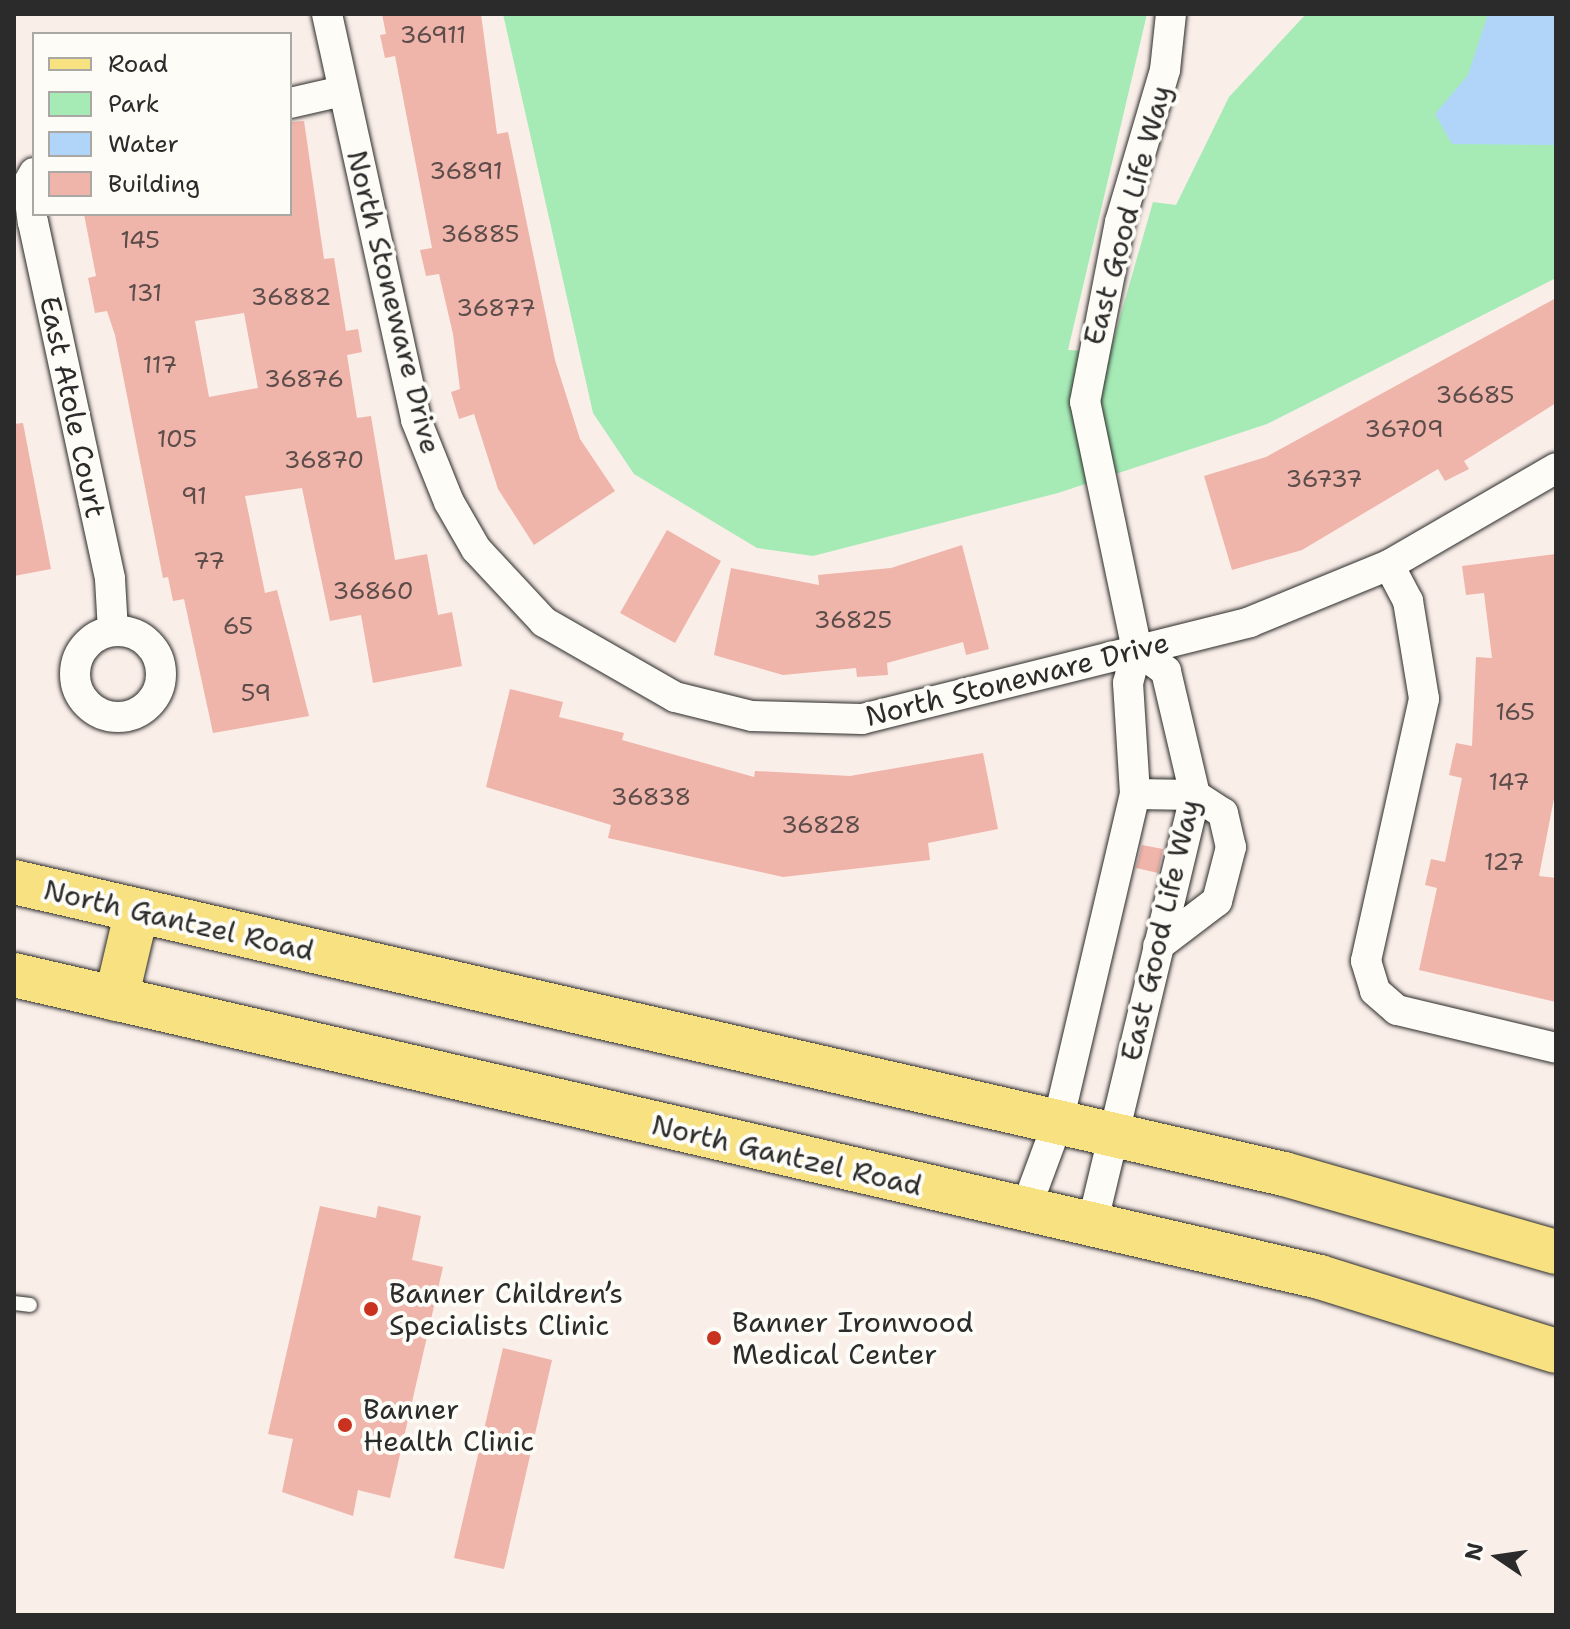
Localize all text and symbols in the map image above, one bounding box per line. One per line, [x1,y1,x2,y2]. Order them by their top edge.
house number: 36911 [400,22,466,50]
legend [32,32,292,216]
text: Road [108,48,168,80]
street label: East Good Life Way [1076,82,1178,348]
text: Park [108,88,160,120]
text: Water [108,128,179,160]
street label: North Stoneware Drive [340,147,448,457]
house number: 36891 [429,158,503,186]
text: Building [108,168,200,200]
house number: 36885 [440,221,520,249]
house number: 145 [120,227,160,255]
house number: 131 [128,280,162,308]
house number: 36882 [251,284,331,312]
street label: East Atole Court [33,293,113,521]
house number: 36877 [456,295,536,323]
house number: 117 [143,352,177,380]
house number: 36876 [264,366,344,394]
house number: 36685 [1435,382,1515,410]
house number: 36709 [1364,416,1444,444]
house number: 105 [157,426,197,454]
house number: 36870 [284,447,364,475]
house number: 36737 [1286,466,1362,494]
house number: 91 [181,483,207,511]
house number: 77 [193,548,225,576]
house number: 36860 [332,578,414,606]
house number: 36825 [814,607,892,635]
house number: 65 [223,613,253,641]
street label: North Stoneware Drive [862,625,1172,733]
house number: 59 [241,680,271,708]
house number: 165 [1495,699,1535,727]
house number: 147 [1489,769,1529,797]
house number: 36838 [611,784,691,812]
street label: East Good Life Way [1114,796,1206,1064]
house number: 36828 [781,812,861,840]
house number: 127 [1484,849,1524,877]
street label: North Gantzel Road [41,873,317,967]
street label: North Gantzel Road [649,1108,925,1202]
place label: Banner Children’s Specialists Clinic [389,1276,623,1342]
marker: Banner Children’s Specialists Clinic [360,1298,382,1320]
place label: Banner Ironwood Medical Center [732,1305,974,1371]
marker: Banner Ironwood Medical Center [703,1327,725,1349]
place label: Banner Health Clinic [363,1392,534,1458]
marker: Banner Health Clinic [334,1414,356,1436]
north arrow [1458,1517,1538,1597]
text: N [1458,1540,1490,1563]

